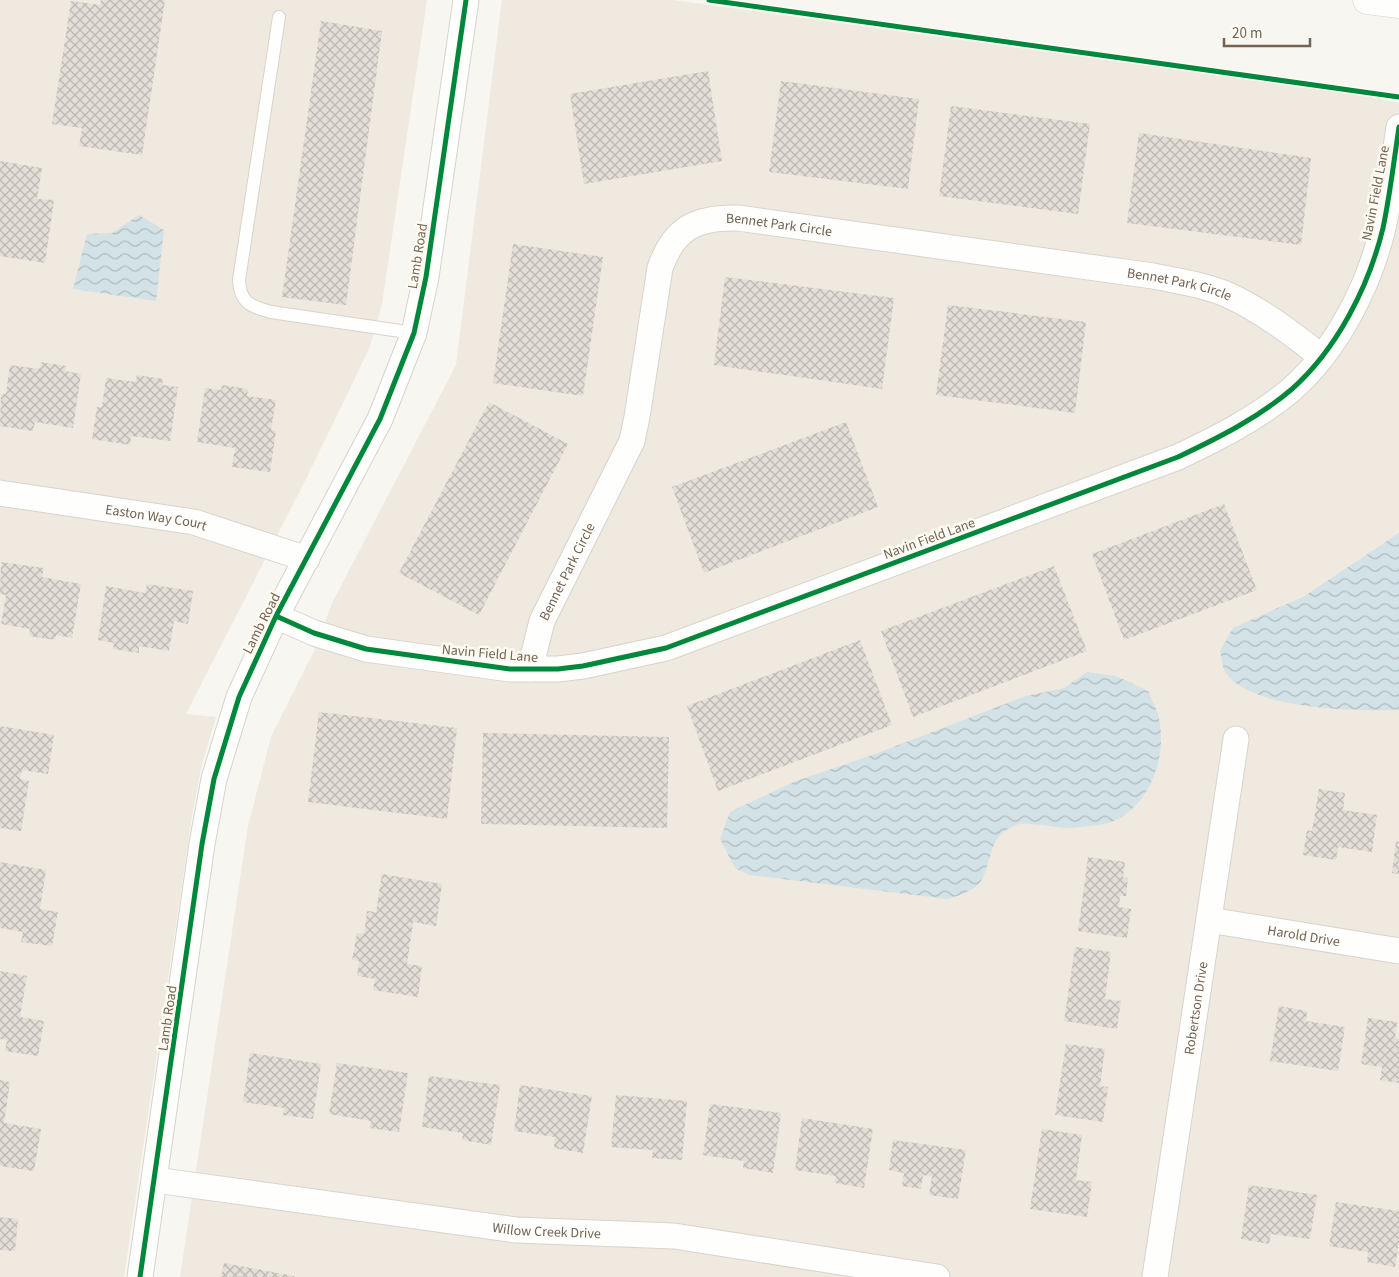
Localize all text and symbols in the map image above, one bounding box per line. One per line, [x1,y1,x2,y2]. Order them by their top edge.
scale bar [1224,15,1310,47]
text: 20 m [1232,23,1262,44]
street label: Navin Field Lane [1357,144,1395,242]
street label: Bennet Park Circle [726,209,833,242]
street label: Lamb Road [403,222,433,290]
street label: Bennet Park Circle [1126,263,1235,306]
street label: Easton Way Court [104,500,210,537]
street label: Navin Field Lane [881,513,978,565]
street label: Bennet Park Circle [535,519,601,624]
street label: Lamb Road [238,589,286,657]
street label: Navin Field Lane [441,640,539,668]
street label: Harold Drive [1266,921,1341,952]
street label: Robertson Drive [1180,960,1213,1056]
street label: Lamb Road [153,984,182,1052]
street label: Willow Creek Drive [491,1218,601,1244]

